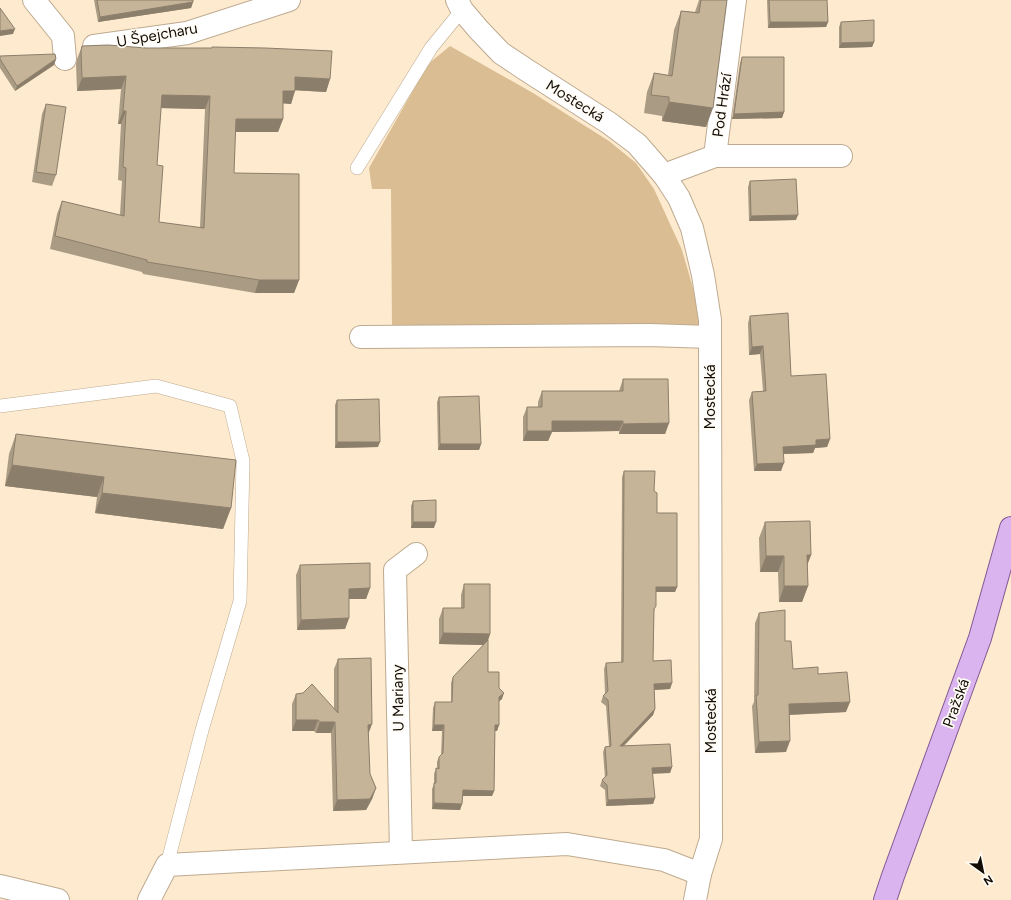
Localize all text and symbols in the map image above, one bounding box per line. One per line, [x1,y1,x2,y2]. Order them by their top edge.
street label: U Špejcharu [115,19,199,51]
street label: Pod Hrází [709,70,736,138]
street label: Mostecká [543,76,607,126]
street label: Mostecká [701,364,719,430]
street label: U Mariany [388,664,408,732]
street label: Pražská [939,676,973,730]
street label: Mostecká [702,688,720,754]
north arrow [963,852,1003,892]
text: N [981,872,995,888]

